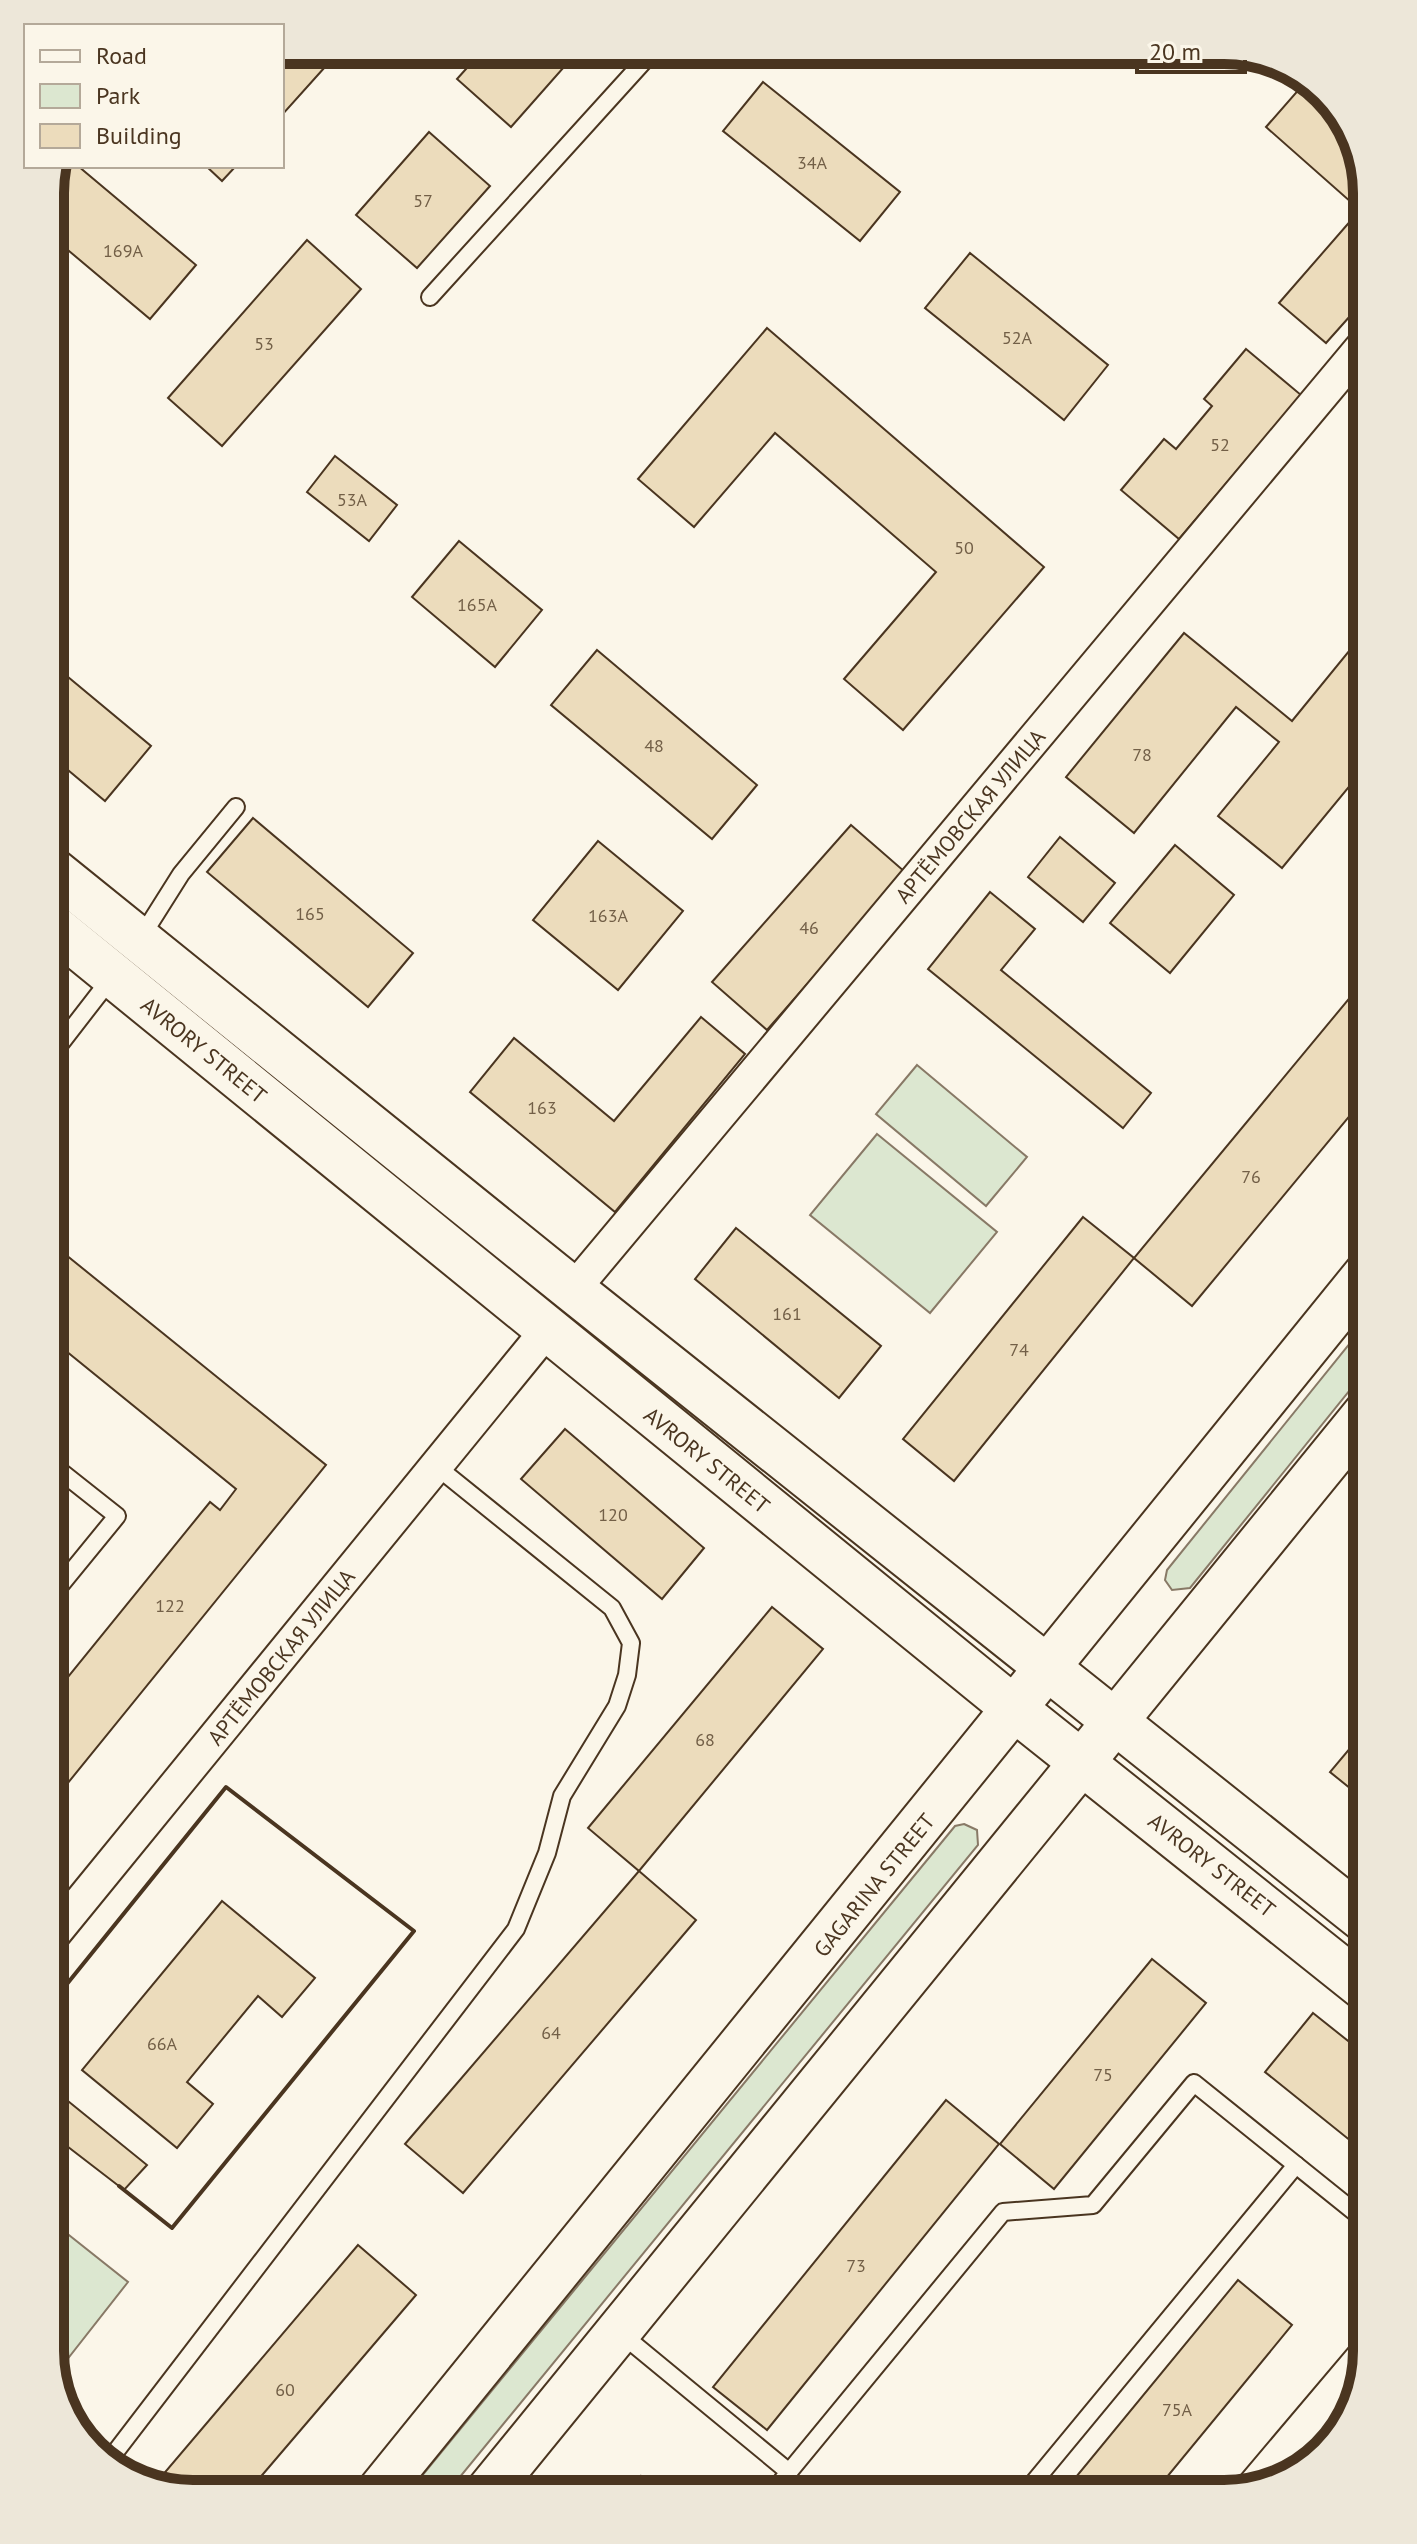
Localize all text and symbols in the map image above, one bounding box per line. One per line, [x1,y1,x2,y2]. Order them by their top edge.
legend [24,24,284,168]
scale bar [1137,24,1245,74]
text: 20 m [1149,36,1201,67]
text: Road [96,40,147,71]
text: Park [96,80,141,111]
text: Building [96,120,182,151]
house number: 34А [797,151,828,174]
house number: 57 [413,189,433,212]
house number: 169А [103,239,143,262]
house number: 52А [1002,326,1033,349]
house number: 53 [254,332,274,355]
house number: 52 [1210,433,1230,456]
house number: 53А [337,488,368,511]
house number: 50 [954,536,974,559]
house number: 165А [457,593,497,616]
street label: АРТЁМОВСКАЯ УЛИЦА [889,723,1051,909]
house number: 48 [644,734,664,757]
house number: 78 [1132,743,1152,766]
house number: 165 [295,902,325,925]
house number: 163А [588,904,628,927]
house number: 46 [799,916,819,939]
street label: AVRORY STREET [135,991,273,1109]
house number: 163 [527,1096,557,1119]
house number: 76 [1241,1165,1261,1188]
house number: 161 [772,1302,802,1325]
house number: 74 [1009,1338,1029,1361]
street label: AVRORY STREET [638,1401,776,1519]
house number: 120 [598,1503,628,1526]
street label: АРТЁМОВСКАЯ УЛИЦА [201,1563,361,1751]
house number: 122 [155,1594,185,1617]
house number: 68 [695,1728,715,1751]
street label: GAGARINA STREET [807,1807,941,1963]
street label: AVRORY STREET [1143,1807,1281,1923]
house number: 64 [541,2021,561,2044]
house number: 66А [147,2032,178,2055]
house number: 75 [1093,2063,1113,2086]
house number: 73 [846,2254,866,2277]
house number: 60 [275,2378,295,2401]
house number: 75А [1162,2398,1193,2421]

